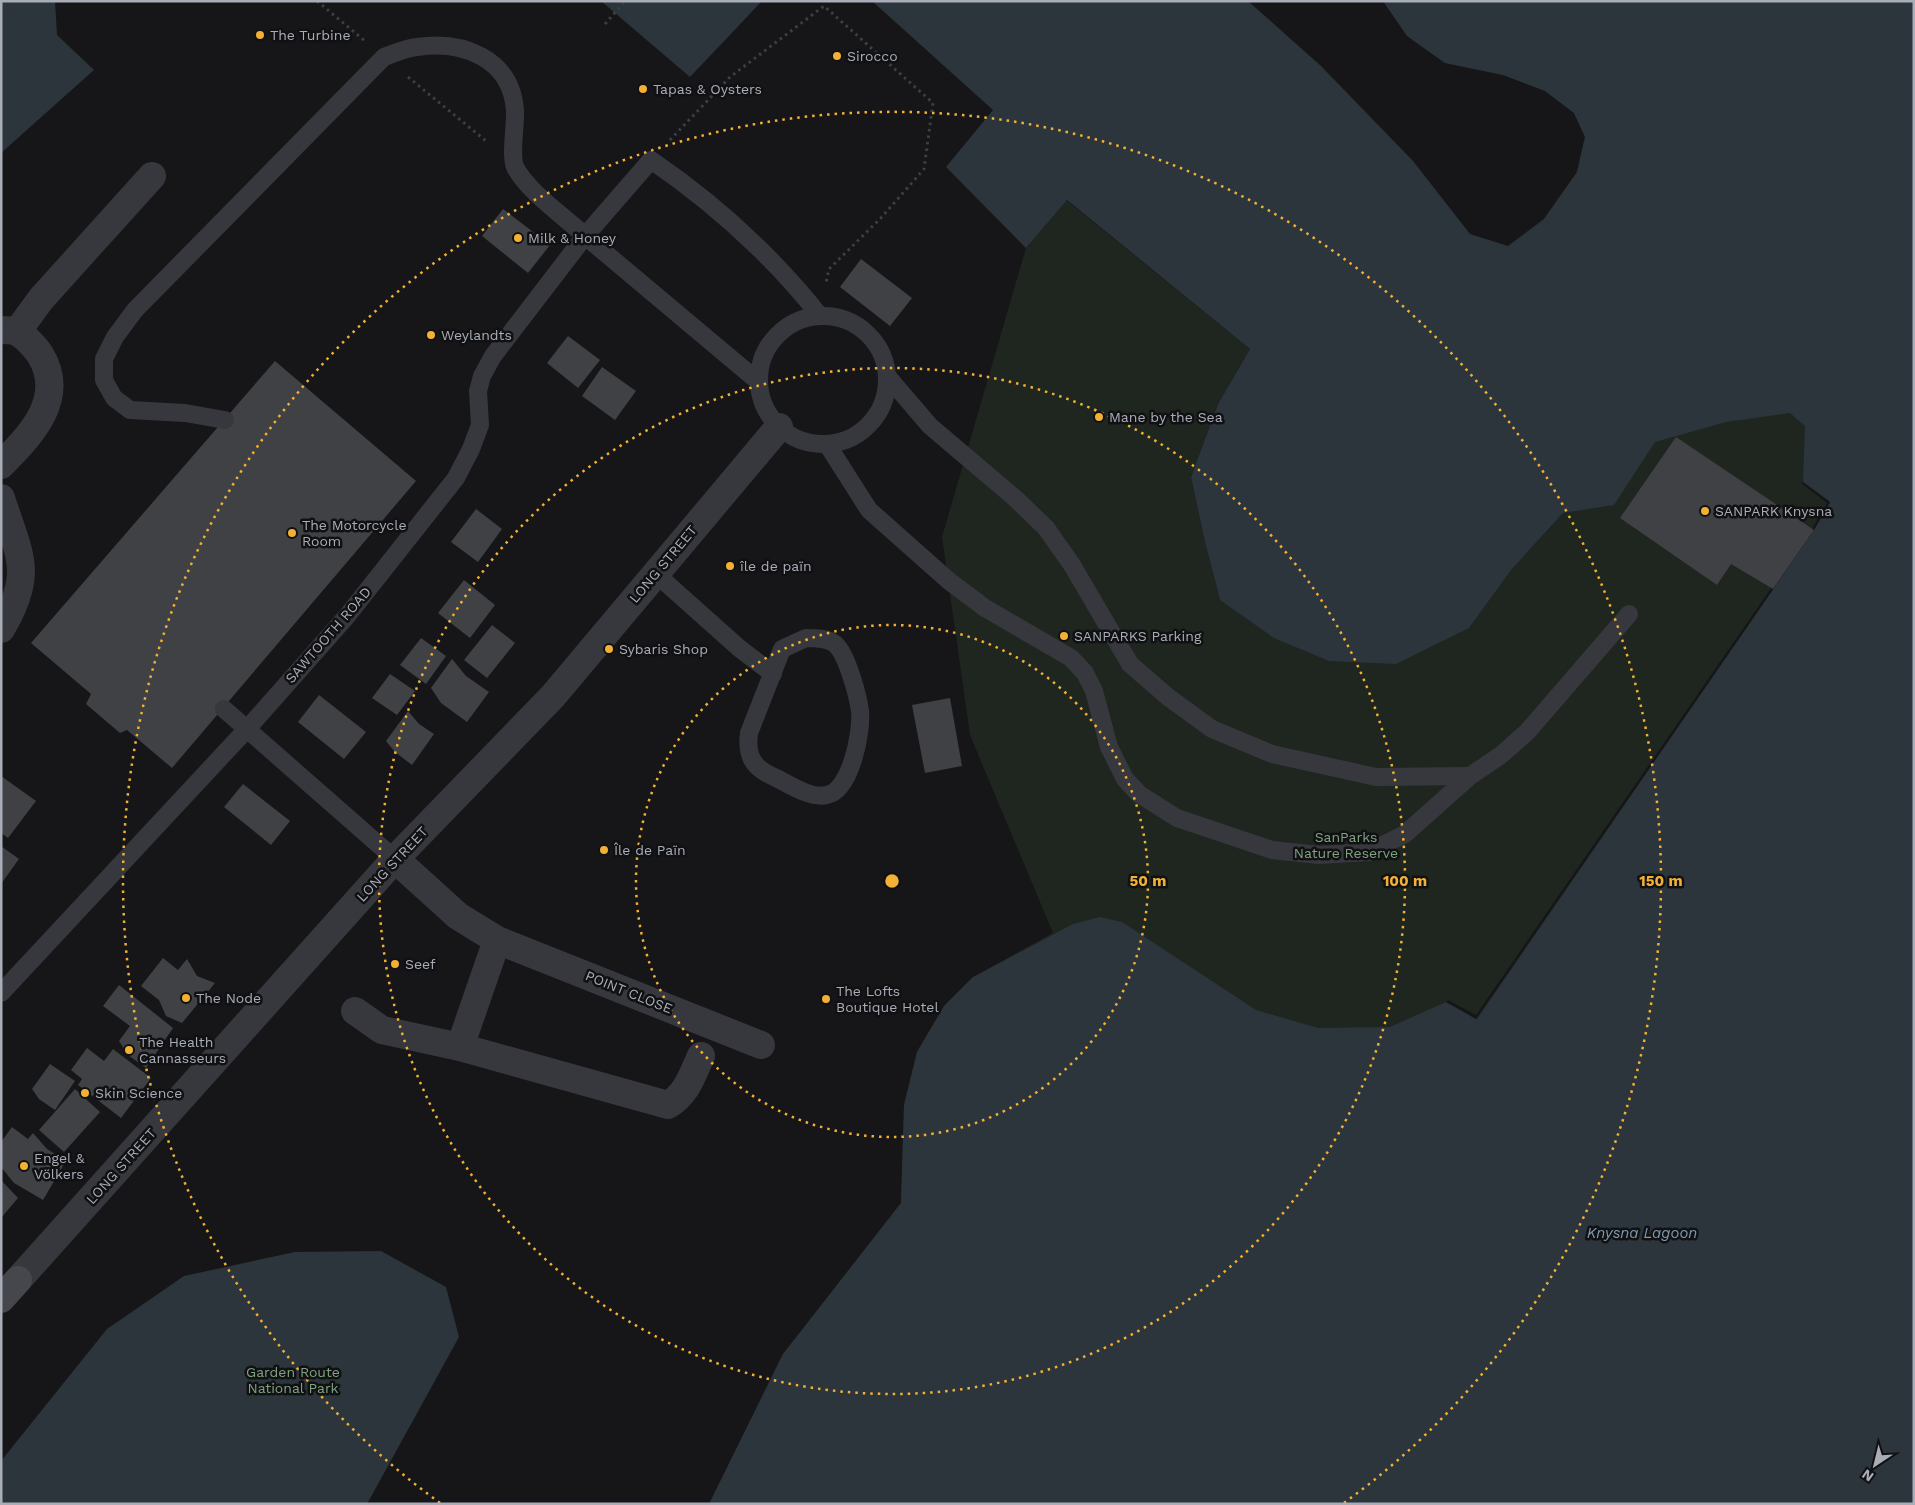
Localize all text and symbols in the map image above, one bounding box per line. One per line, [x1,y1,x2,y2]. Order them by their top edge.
place label: The Turbine [270,27,350,43]
marker: The Turbine [254,29,266,41]
place label: Sirocco [847,48,898,64]
marker: Sirocco [831,50,843,62]
place label: Tapas & Oysters [653,81,762,97]
marker: Tapas & Oysters [637,83,649,95]
place label: Milk & Honey [528,230,617,246]
marker: Milk & Honey [512,232,524,244]
place label: Weylandts [441,327,512,343]
marker: Weylandts [425,329,437,341]
place label: Mane by the Sea [1109,409,1223,425]
marker: Mane by the Sea [1093,411,1105,423]
place label: SANPARK Knysna [1715,503,1832,519]
marker: SANPARK Knysna [1699,505,1711,517]
place label: The Motorcycle Room [302,517,407,549]
street label: LONG STREET [626,522,700,606]
marker: The Motorcycle Room [286,527,298,539]
place label: île de païn [739,558,812,574]
marker: île de païn [724,560,736,572]
street label: SAWTOOTH ROAD [282,584,374,686]
place label: SANPARKS Parking [1074,628,1202,644]
marker: SANPARKS Parking [1058,630,1070,642]
place label: Sybaris Shop [619,641,708,657]
marker: Sybaris Shop [603,643,615,655]
street label: LONG STREET [353,823,431,905]
park label: SanParks Nature Reserve [1294,829,1398,861]
place label: Île de Païn [613,842,686,858]
marker: Île de Païn [598,844,610,856]
centre of rings [883,872,901,890]
text: 50 m [1130,872,1166,890]
text: 100 m [1383,872,1427,890]
text: 150 m [1639,872,1683,890]
place label: Seef [405,956,436,972]
marker: Seef [389,958,401,970]
street label: POINT CLOSE [583,967,675,1017]
place label: The Lofts Boutique Hotel [836,983,939,1015]
place label: The Node [196,990,261,1006]
marker: The Node [180,992,192,1004]
marker: The Lofts Boutique Hotel [820,993,832,1005]
place label: The Health Cannasseurs [139,1034,226,1066]
marker: The Health Cannasseurs [123,1044,135,1056]
place label: Skin Science [95,1085,182,1101]
marker: Skin Science [79,1087,91,1099]
street label: LONG STREET [83,1124,160,1207]
place label: Engel & Völkers [34,1150,85,1182]
marker: Engel & Völkers [18,1160,30,1172]
water label: Knysna Lagoon [1587,1224,1697,1242]
park label: Garden Route National Park [246,1364,340,1396]
north arrow [1850,1440,1900,1490]
text: N [1859,1466,1876,1485]

